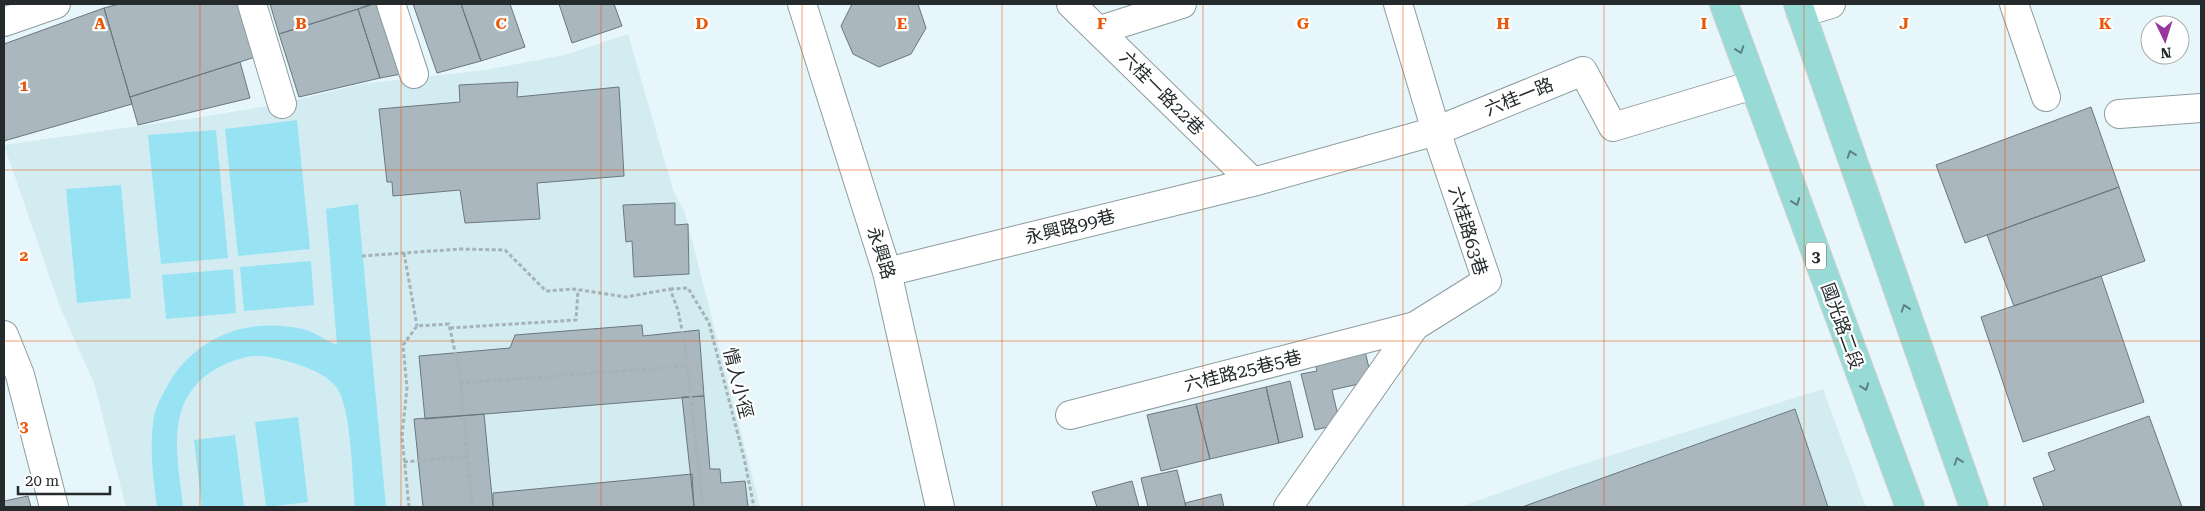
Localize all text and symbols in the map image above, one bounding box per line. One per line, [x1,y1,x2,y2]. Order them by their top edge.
text: A [94,14,106,33]
text: B [295,14,307,33]
text: C [495,14,507,33]
text: D [696,14,709,33]
text: E [897,14,907,33]
text: F [1097,14,1107,33]
text: G [1297,14,1310,33]
text: H [1496,14,1510,33]
text: I [1701,14,1707,33]
text: J [1899,14,1909,33]
text: K [2099,14,2112,33]
north arrow [2140,15,2190,65]
one-way arrow [1734,45,1744,53]
text: N [2160,45,2172,61]
street label: 六桂一路22巷 [1116,46,1209,139]
street label: 六桂一路 [1482,73,1556,120]
text: 1 [20,76,29,95]
one-way arrow [1847,151,1857,159]
street label: 六桂路63巷 [1445,184,1492,278]
one-way arrow [1790,197,1800,206]
street label: 永興路99巷 [1023,205,1117,248]
street label: 永興路 [864,224,899,282]
road number: 3 [1806,242,1826,270]
text: 2 [20,246,29,265]
street label: 國光路二段 [1817,280,1868,372]
one-way arrow [1900,304,1910,312]
street label: 情人小徑 [720,345,757,420]
street label: 六桂路25巷5巷 [1182,346,1304,395]
one-way arrow [1859,383,1869,391]
text: 3 [20,417,29,436]
one-way arrow [1954,457,1964,466]
scale bar [18,464,110,496]
text: 20 m [25,472,60,490]

